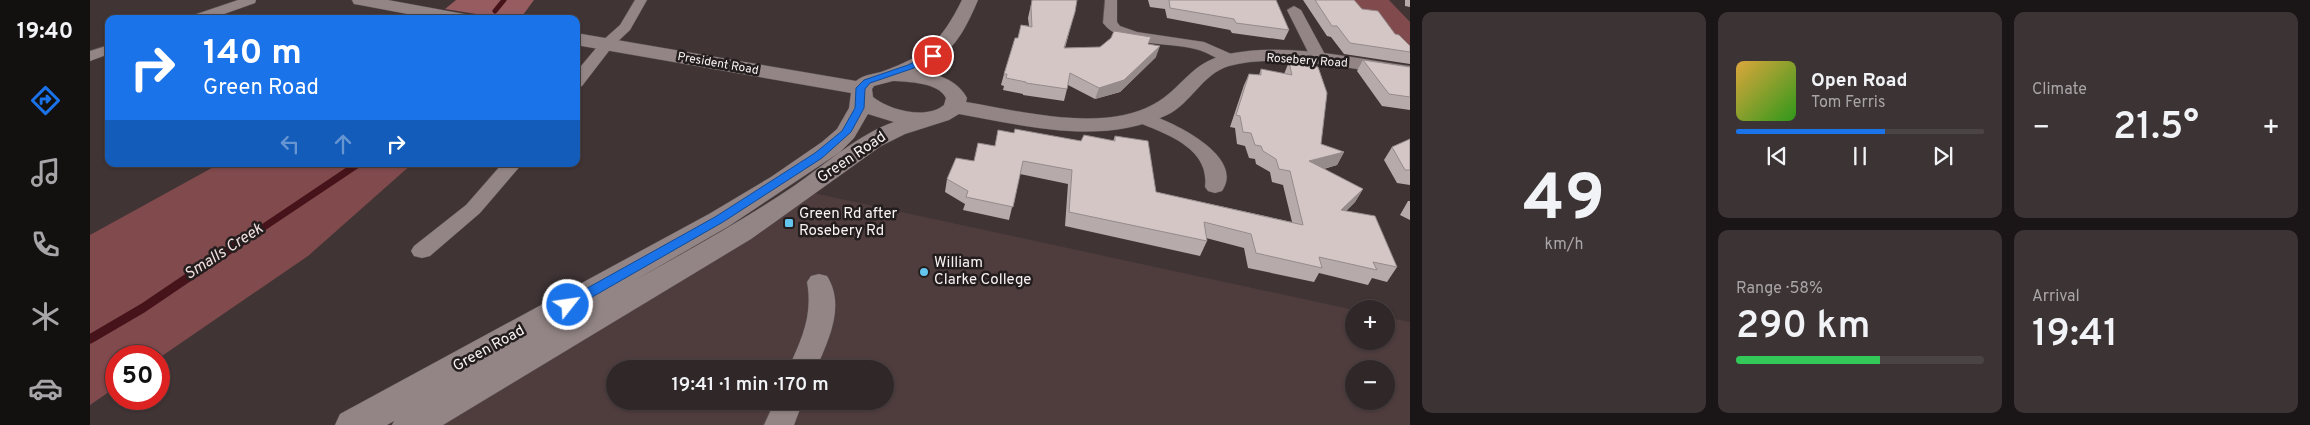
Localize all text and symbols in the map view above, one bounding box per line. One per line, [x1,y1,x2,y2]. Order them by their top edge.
text: 19:40 [17,19,73,46]
text: 140 m [203,32,302,76]
icon: right [120,35,185,100]
pin [912,35,954,77]
icon: arrive [919,42,947,70]
street label: President Road [676,49,760,79]
street label: Rosebery Road [1266,50,1348,72]
text: Open Road [1811,69,1907,93]
text: Green Road [203,75,319,102]
text: Climate [2032,80,2087,100]
icon: directions [28,83,63,118]
text: Tom Ferris [1811,93,1885,113]
text: 21.5° [2113,104,2199,153]
text: − [2032,111,2050,147]
text: + [2262,111,2280,147]
street label: Green Road [814,128,890,188]
icon: left [276,130,304,158]
icon: ahead [329,130,357,158]
icon: right [382,130,410,158]
icon: previous [1763,142,1791,170]
icon: pause [1846,142,1874,170]
icon: next [1929,142,1957,170]
icon: music [28,155,63,190]
text: 49 [1523,161,1605,243]
place label: Green Rd after Rosebery Rd [799,205,898,241]
marker: Green Rd after Rosebery Rd [783,217,795,229]
water label: Smalls Creek [181,219,268,285]
icon: phone [28,227,63,262]
text: km/h [1545,235,1583,255]
place label: William Clarke College [934,254,1031,290]
marker: William Clarke College [918,266,930,278]
position arrow [541,278,593,330]
text: Range · 58% [1736,279,1823,299]
text: Arrival [2032,287,2080,307]
icon: climate [28,299,63,334]
map controls [1345,300,1395,410]
button: + [1345,300,1395,350]
text: 290 km [1736,303,1870,352]
text: 19:41 [2032,311,2118,360]
street label: Green Road [450,322,528,376]
speed limit sign: 50 [105,345,170,410]
button: − [1345,360,1395,410]
icon: car [28,371,63,406]
text: 19:41 · 1 min · 170 m [671,373,829,397]

